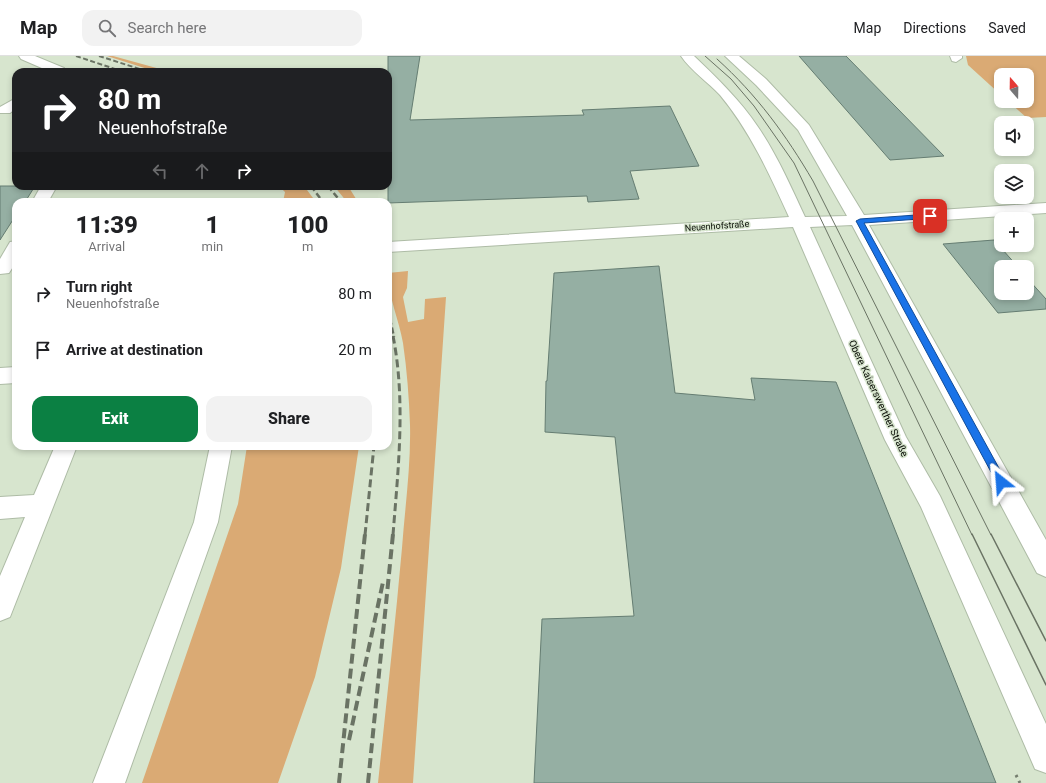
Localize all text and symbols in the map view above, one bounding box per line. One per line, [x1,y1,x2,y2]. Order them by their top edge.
search box [82,10,362,46]
text: Map [20,16,58,39]
icon: search [96,17,118,39]
text: Search here [128,19,206,37]
text: Map [854,20,881,36]
text: Directions [903,20,966,36]
text: Saved [988,20,1026,36]
north arrow [994,68,1034,108]
map controls [994,68,1034,300]
text: 80 m [98,83,161,116]
icon: right [32,84,84,136]
button: sound [994,116,1034,156]
text: Neuenhofstraße [98,117,227,138]
icon: left [149,160,171,182]
icon: ahead [191,160,213,182]
icon: right [233,160,255,182]
button: layers [994,164,1034,204]
pin [913,199,947,233]
icon: arrive [919,205,941,227]
text: 11:39 [76,211,138,239]
text: 1 [205,211,219,239]
text: 100 [287,211,328,239]
button: + [994,212,1034,252]
street label: Neuenhofstraße [684,219,750,233]
text: Arrival [88,239,125,254]
text: min [202,239,223,254]
text: m [302,239,313,254]
button: − [994,260,1034,300]
text: Turn right [66,278,132,296]
icon: right [32,283,54,305]
text: 80 m [338,285,372,303]
text: Neuenhofstraße [66,296,159,311]
street label: Obere Kaiserswerther Straße [847,338,910,458]
icon: arrive [32,339,54,361]
text: Arrive at destination [66,341,203,359]
text: 20 m [338,341,372,359]
button: Exit [32,396,198,442]
button: Share [206,396,372,442]
position arrow [980,461,1022,503]

